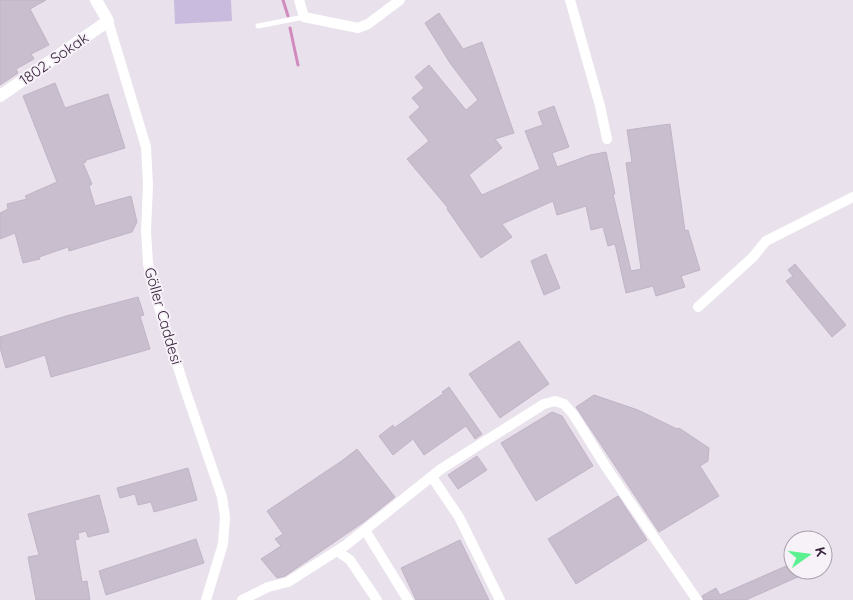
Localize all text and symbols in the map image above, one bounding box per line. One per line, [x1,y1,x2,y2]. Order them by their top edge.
street label: 1802. Sokak [15,28,92,89]
street label: Göller Caddesi [141,265,186,367]
north arrow [783,530,833,580]
text: K [811,545,830,558]

